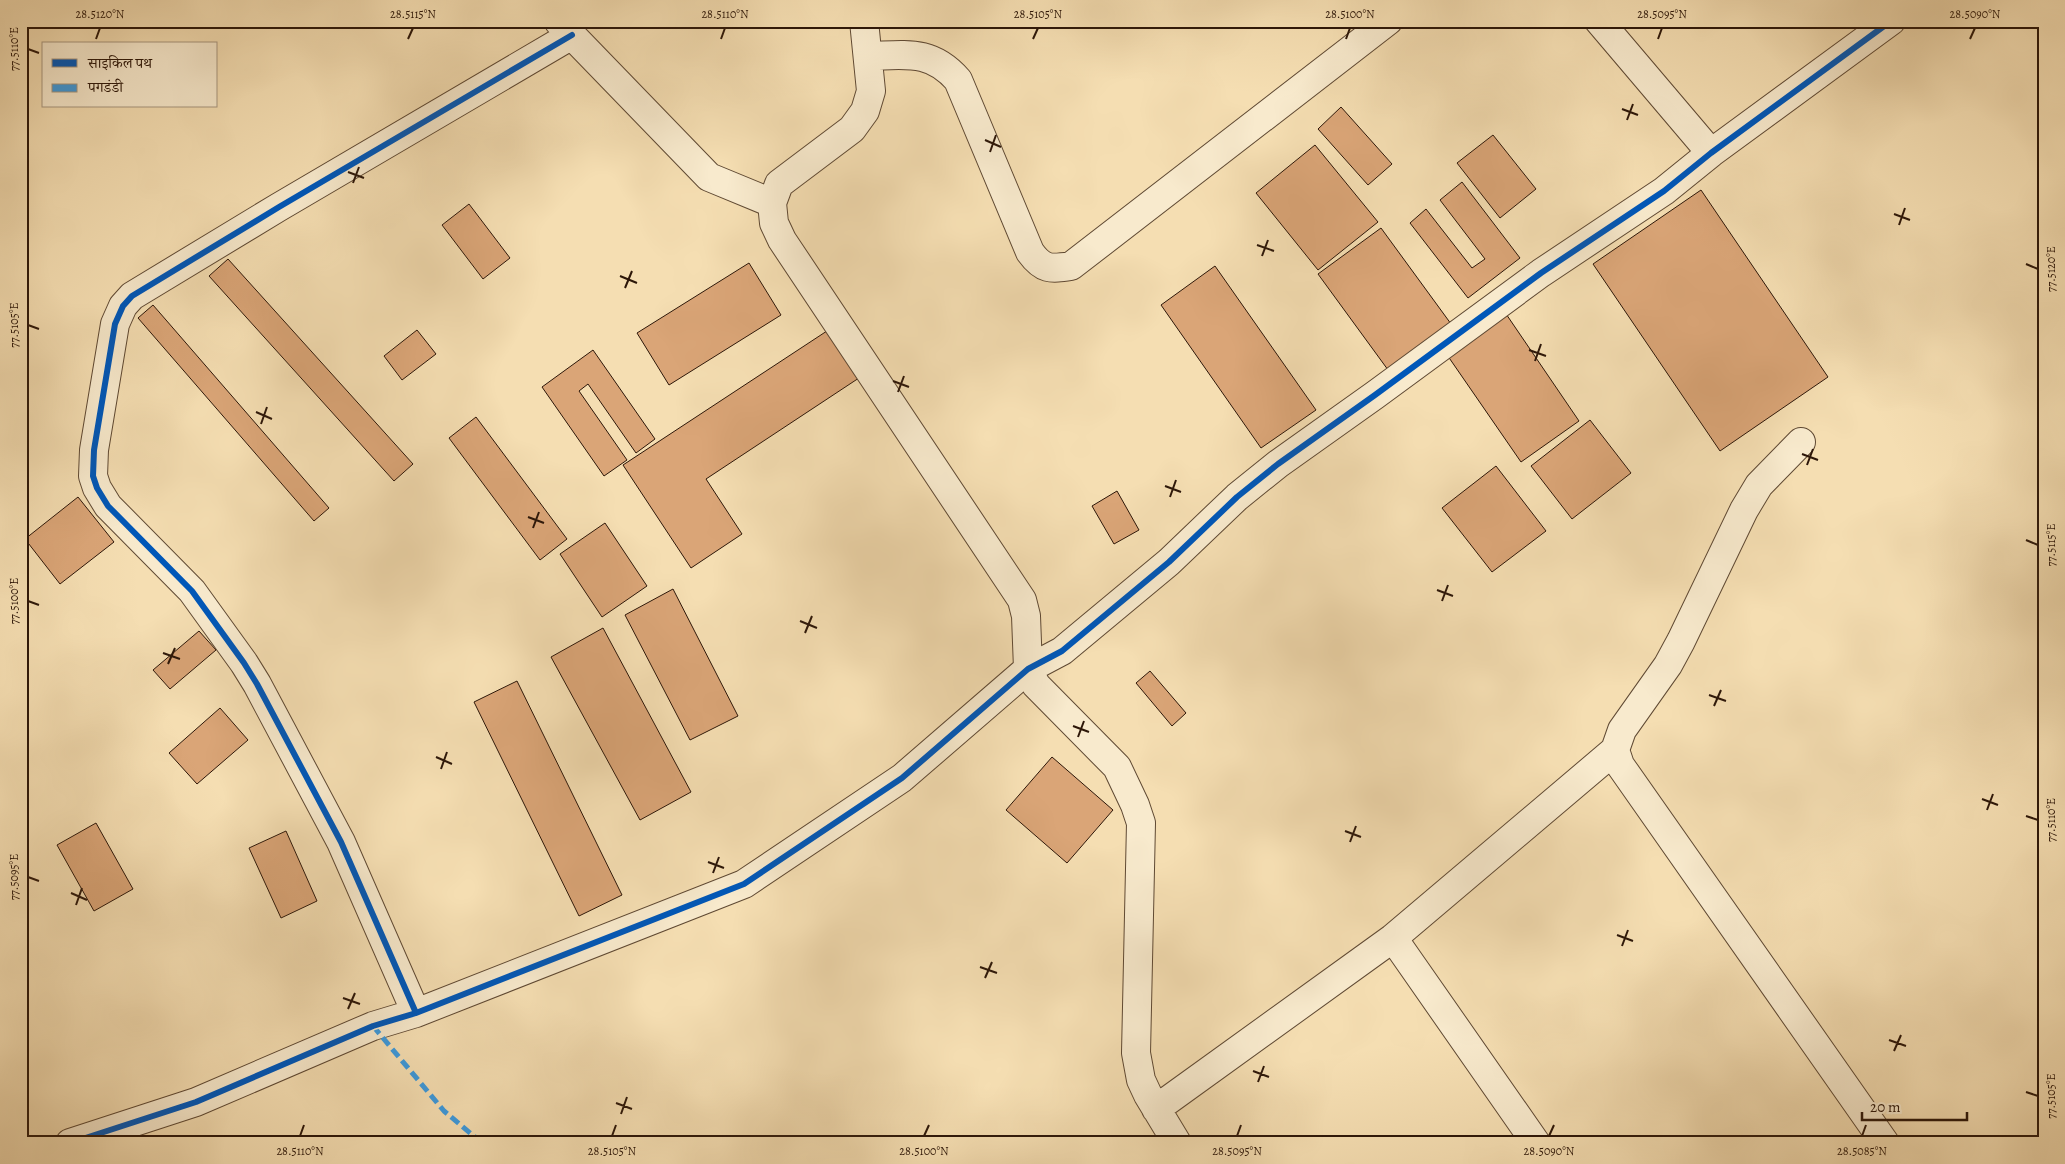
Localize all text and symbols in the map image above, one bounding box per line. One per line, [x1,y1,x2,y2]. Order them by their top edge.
text: 28.5120°N [76,6,125,22]
text: 28.5115°N [390,6,436,22]
text: 28.5110°N [701,6,749,22]
text: 28.5105°N [1014,6,1062,22]
text: 28.5100°N [1325,6,1375,22]
text: 28.5095°N [1637,6,1687,22]
text: 28.5090°N [1950,6,2001,22]
text: 77.5110°E [6,27,22,71]
legend [42,42,218,108]
text: साइकिल पथ [87,53,153,73]
text: पगडंडी [87,77,124,97]
text: 77.5120°E [2043,246,2059,292]
text: 77.5105°E [6,302,22,348]
text: 77.5115°E [2043,524,2059,566]
text: 77.5100°E [6,578,22,624]
text: 77.5110°E [2043,798,2059,842]
text: 77.5095°E [6,854,22,900]
text: 77.5105°E [2043,1073,2059,1119]
scale bar [1862,1089,1968,1121]
text: 20 m [1870,1097,1901,1117]
text: 28.5110°N [276,1143,324,1159]
text: 28.5105°N [588,1143,636,1159]
text: 28.5100°N [899,1143,949,1159]
text: 28.5095°N [1212,1143,1262,1159]
text: 28.5090°N [1524,1143,1575,1159]
text: 28.5085°N [1837,1143,1887,1159]

